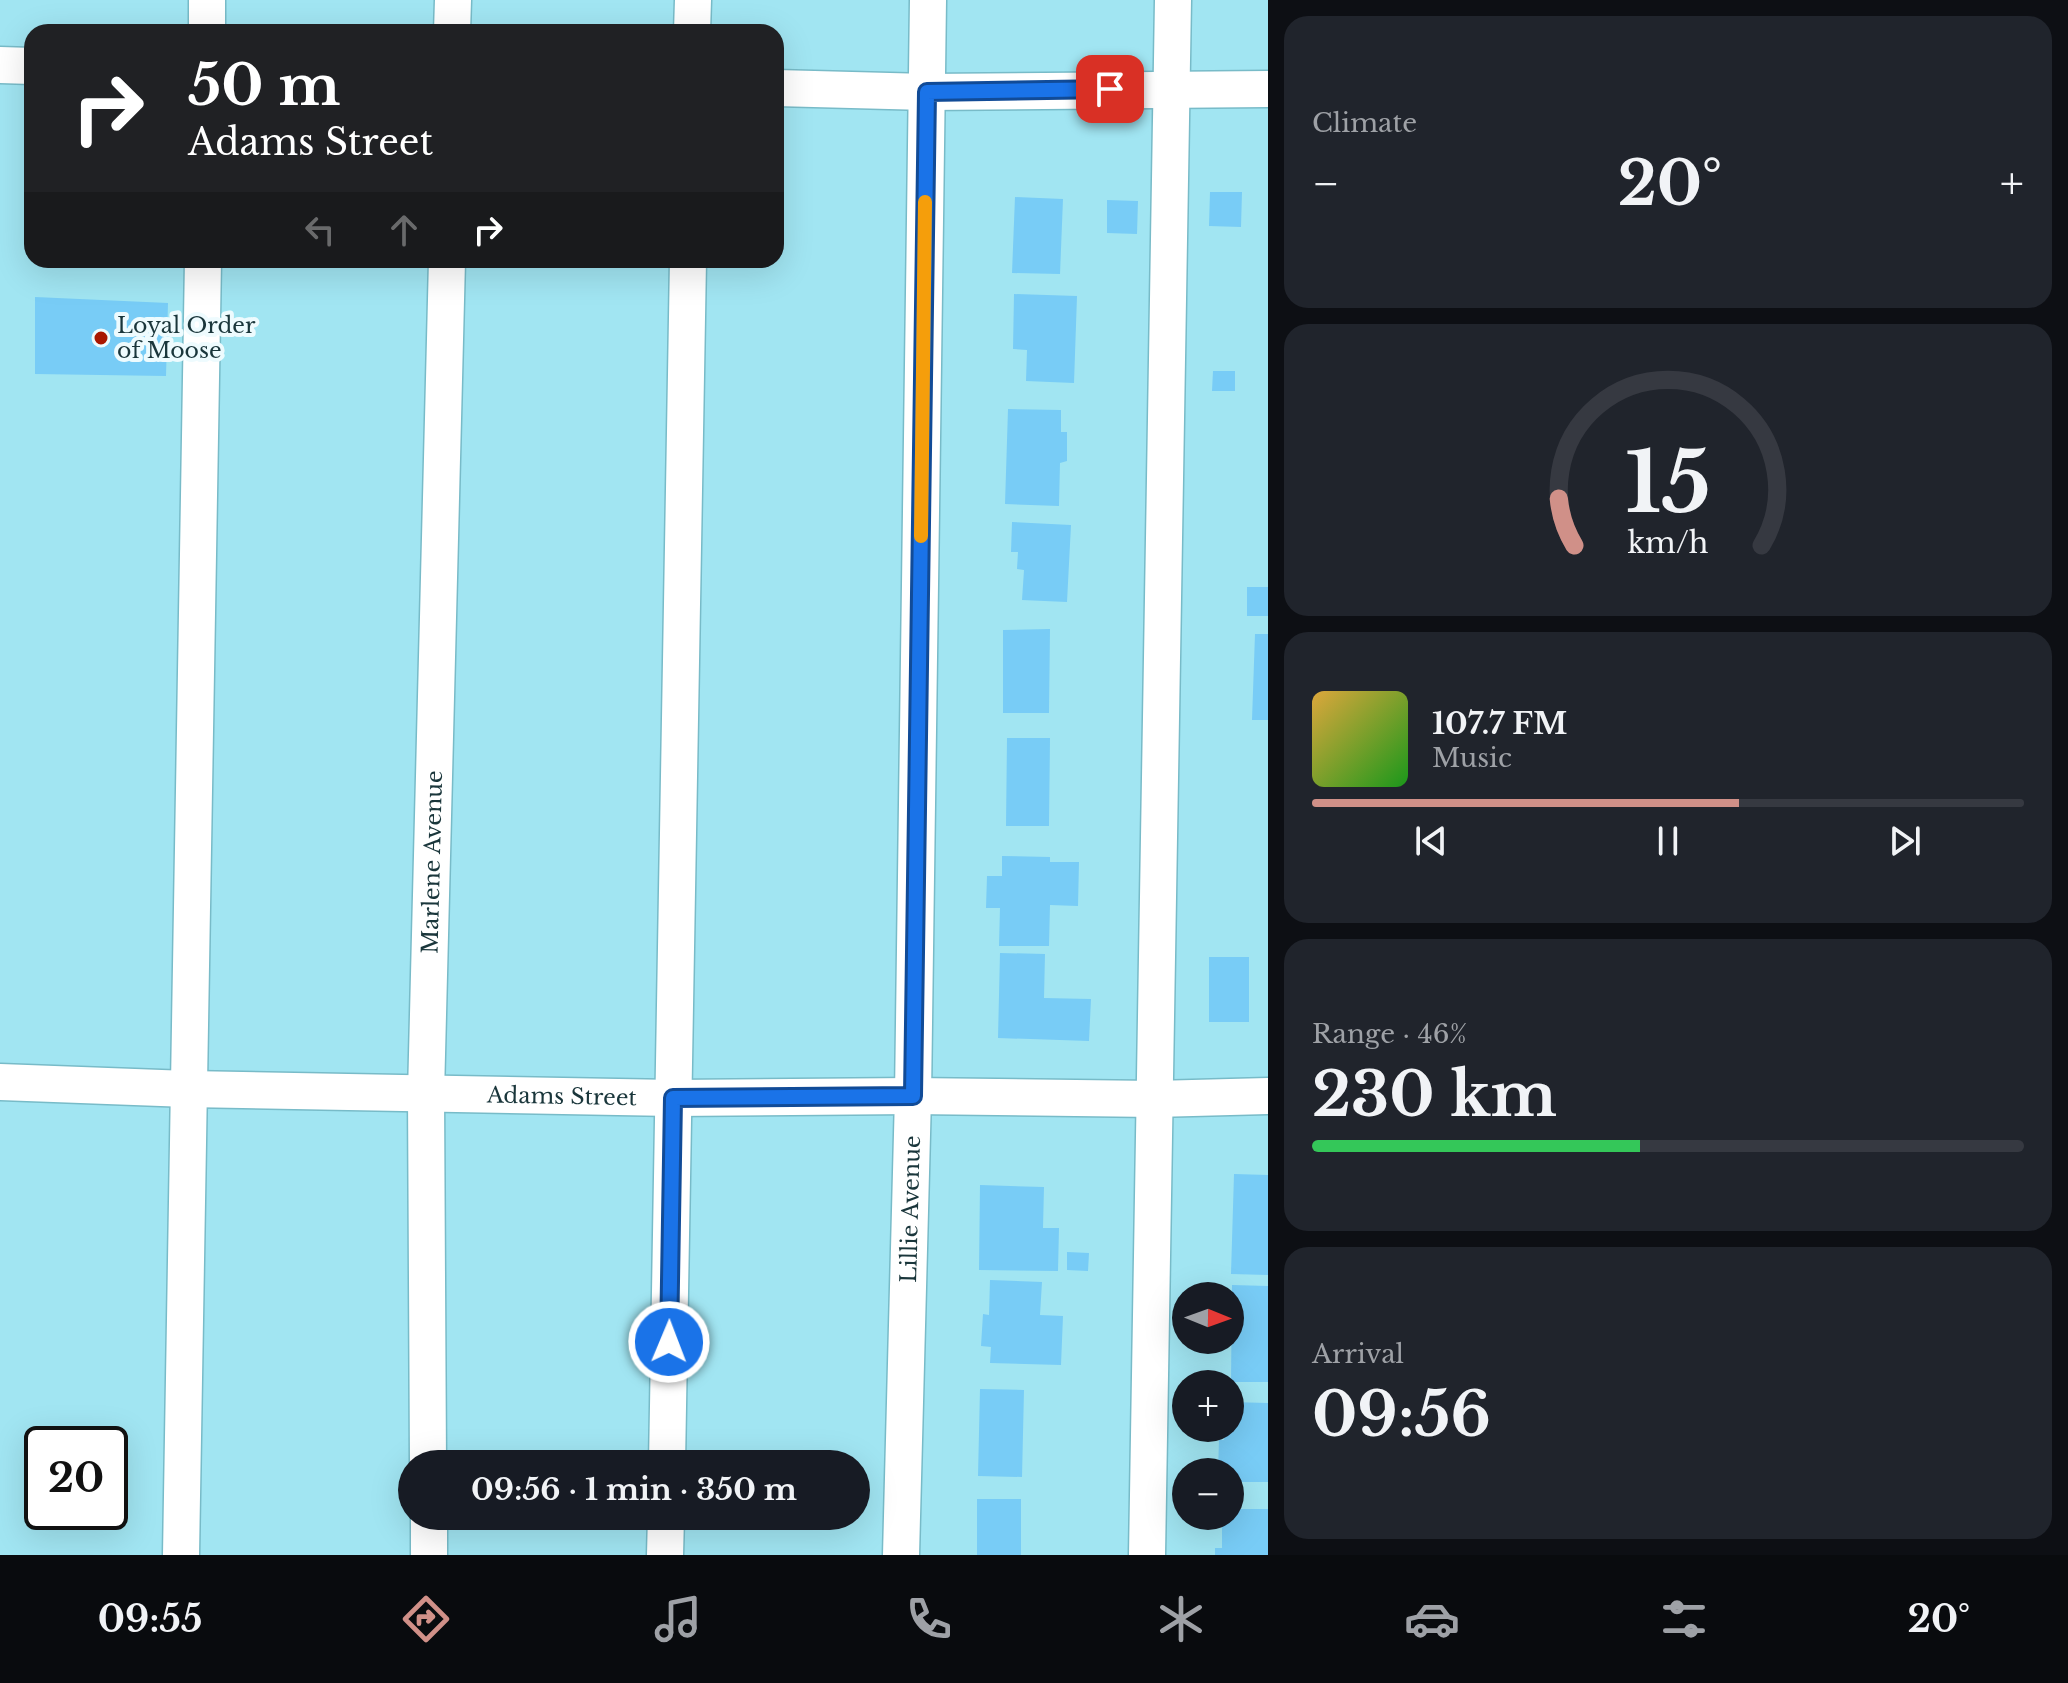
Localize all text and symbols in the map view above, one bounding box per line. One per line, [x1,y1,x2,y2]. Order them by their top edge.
text: 50 m [188,51,340,120]
pin [1076,55,1144,123]
icon: right [56,56,160,160]
icon: arrive [1088,67,1132,111]
text: Climate [1312,107,1417,139]
text: Adams Street [188,120,433,165]
text: 20° [1618,147,1722,221]
text: − [1312,156,1340,211]
text: + [2000,156,2024,211]
icon: left [298,208,342,252]
icon: ahead [382,208,426,252]
icon: right [466,208,510,252]
place label: Loyal Order of Moose [117,312,256,364]
marker: Loyal Order of Moose [92,329,110,347]
text: 15 [1625,430,1711,533]
text: km/h [1627,525,1709,561]
text: 107.7 FM [1432,705,1567,742]
text: Music [1432,742,1512,774]
street label: Marlene Avenue [417,770,448,954]
icon: previous [1409,819,1453,863]
icon: pause [1646,819,1690,863]
icon: next [1883,819,1927,863]
text: Range · 46% [1312,1018,1467,1050]
text: 230 km [1312,1058,1557,1132]
street label: Adams Street [486,1082,638,1111]
street label: Lillie Avenue [895,1135,926,1283]
north arrow [1172,1282,1244,1354]
map controls [1172,1282,1244,1530]
position arrow [627,1300,711,1384]
text: Arrival [1312,1338,1404,1370]
button: + [1172,1370,1244,1442]
text: 09:56 [1312,1378,1491,1452]
speed limit sign: 20 [24,1426,128,1530]
button: − [1172,1458,1244,1530]
text: 09:56 · 1 min · 350 m [471,1471,797,1508]
icon: directions [398,1591,454,1647]
icon: music [650,1591,706,1647]
icon: phone [901,1591,957,1647]
icon: climate [1153,1591,1209,1647]
icon: car [1404,1591,1460,1647]
icon: filters [1656,1591,1712,1647]
text: 09:55 [98,1597,202,1642]
text: 20° [1907,1597,1970,1642]

